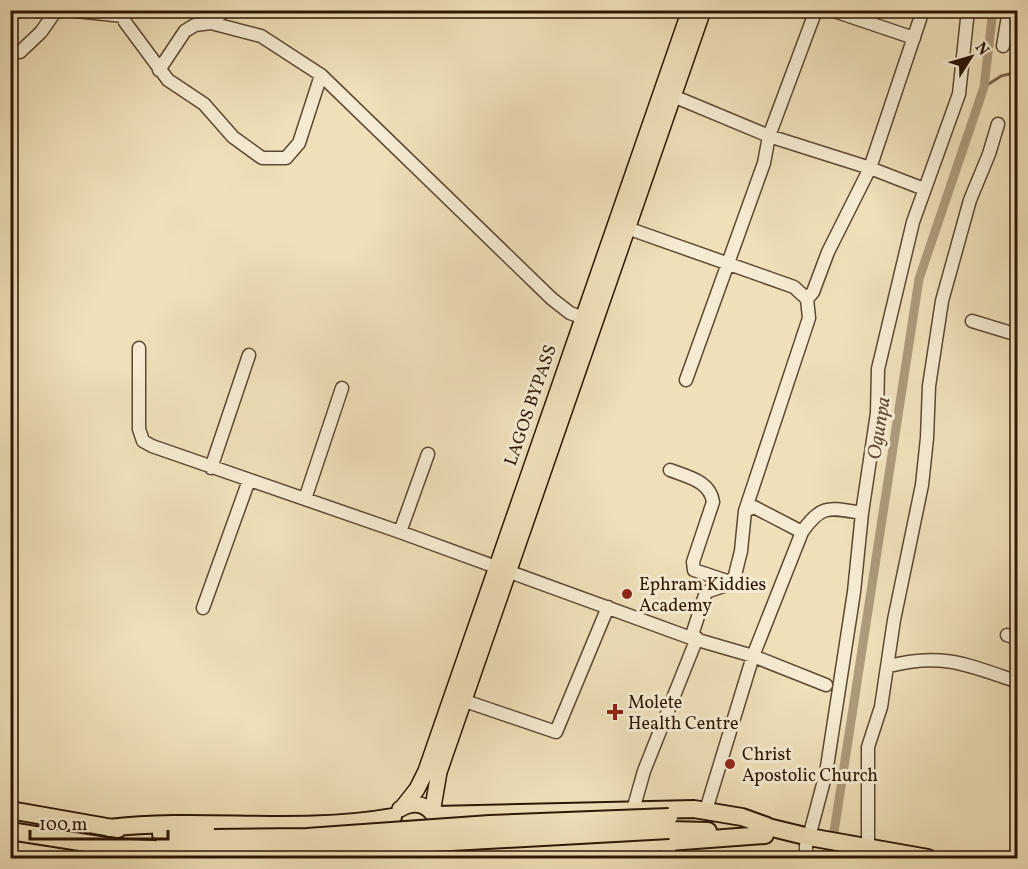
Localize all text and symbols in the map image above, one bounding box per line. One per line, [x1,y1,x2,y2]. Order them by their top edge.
north arrow [941,27,1001,87]
text: N [969,38,994,61]
street label: LAGOS BYPASS [499,342,564,469]
water label: Ogunpa [861,395,899,462]
place label: Ephram Kiddies Academy [639,573,766,619]
marker: Ephram Kiddies Academy [620,587,634,601]
place label: Molete Health Centre [628,691,739,737]
marker: Molete Health Centre [606,703,624,721]
place label: Christ Apostolic Church [742,743,878,789]
marker: Christ Apostolic Church [723,757,737,771]
scale bar [30,803,168,841]
text: 100 m [39,813,88,838]

